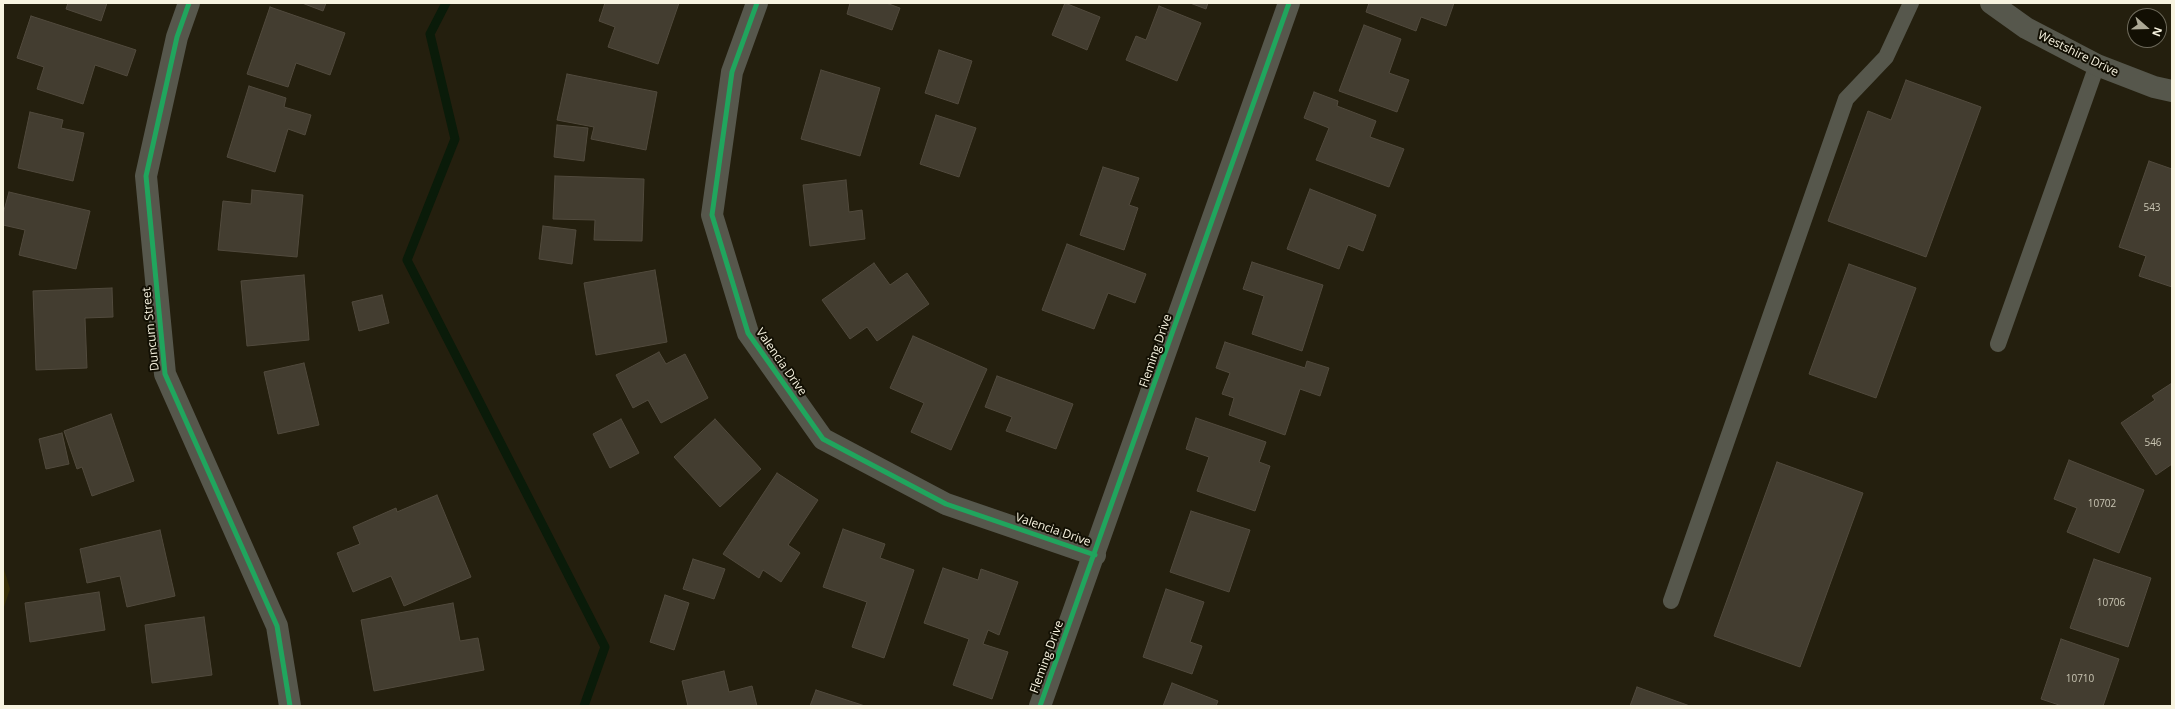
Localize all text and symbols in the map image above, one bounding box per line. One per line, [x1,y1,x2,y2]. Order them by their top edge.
north arrow [2127,8,2167,48]
text: N [2149,25,2166,39]
street label: Westshire Drive [2035,28,2121,80]
house number: 543 [2143,202,2161,214]
street label: Duncum Street [139,286,163,372]
street label: Fleming Drive [1137,313,1175,389]
street label: Valencia Drive [752,326,810,398]
house number: 546 [2144,437,2162,449]
house number: 10702 [2088,498,2116,510]
street label: Valencia Drive [1013,510,1093,550]
house number: 10706 [2097,597,2125,609]
street label: Fleming Drive [1027,619,1067,695]
house number: 10710 [2066,673,2094,685]

